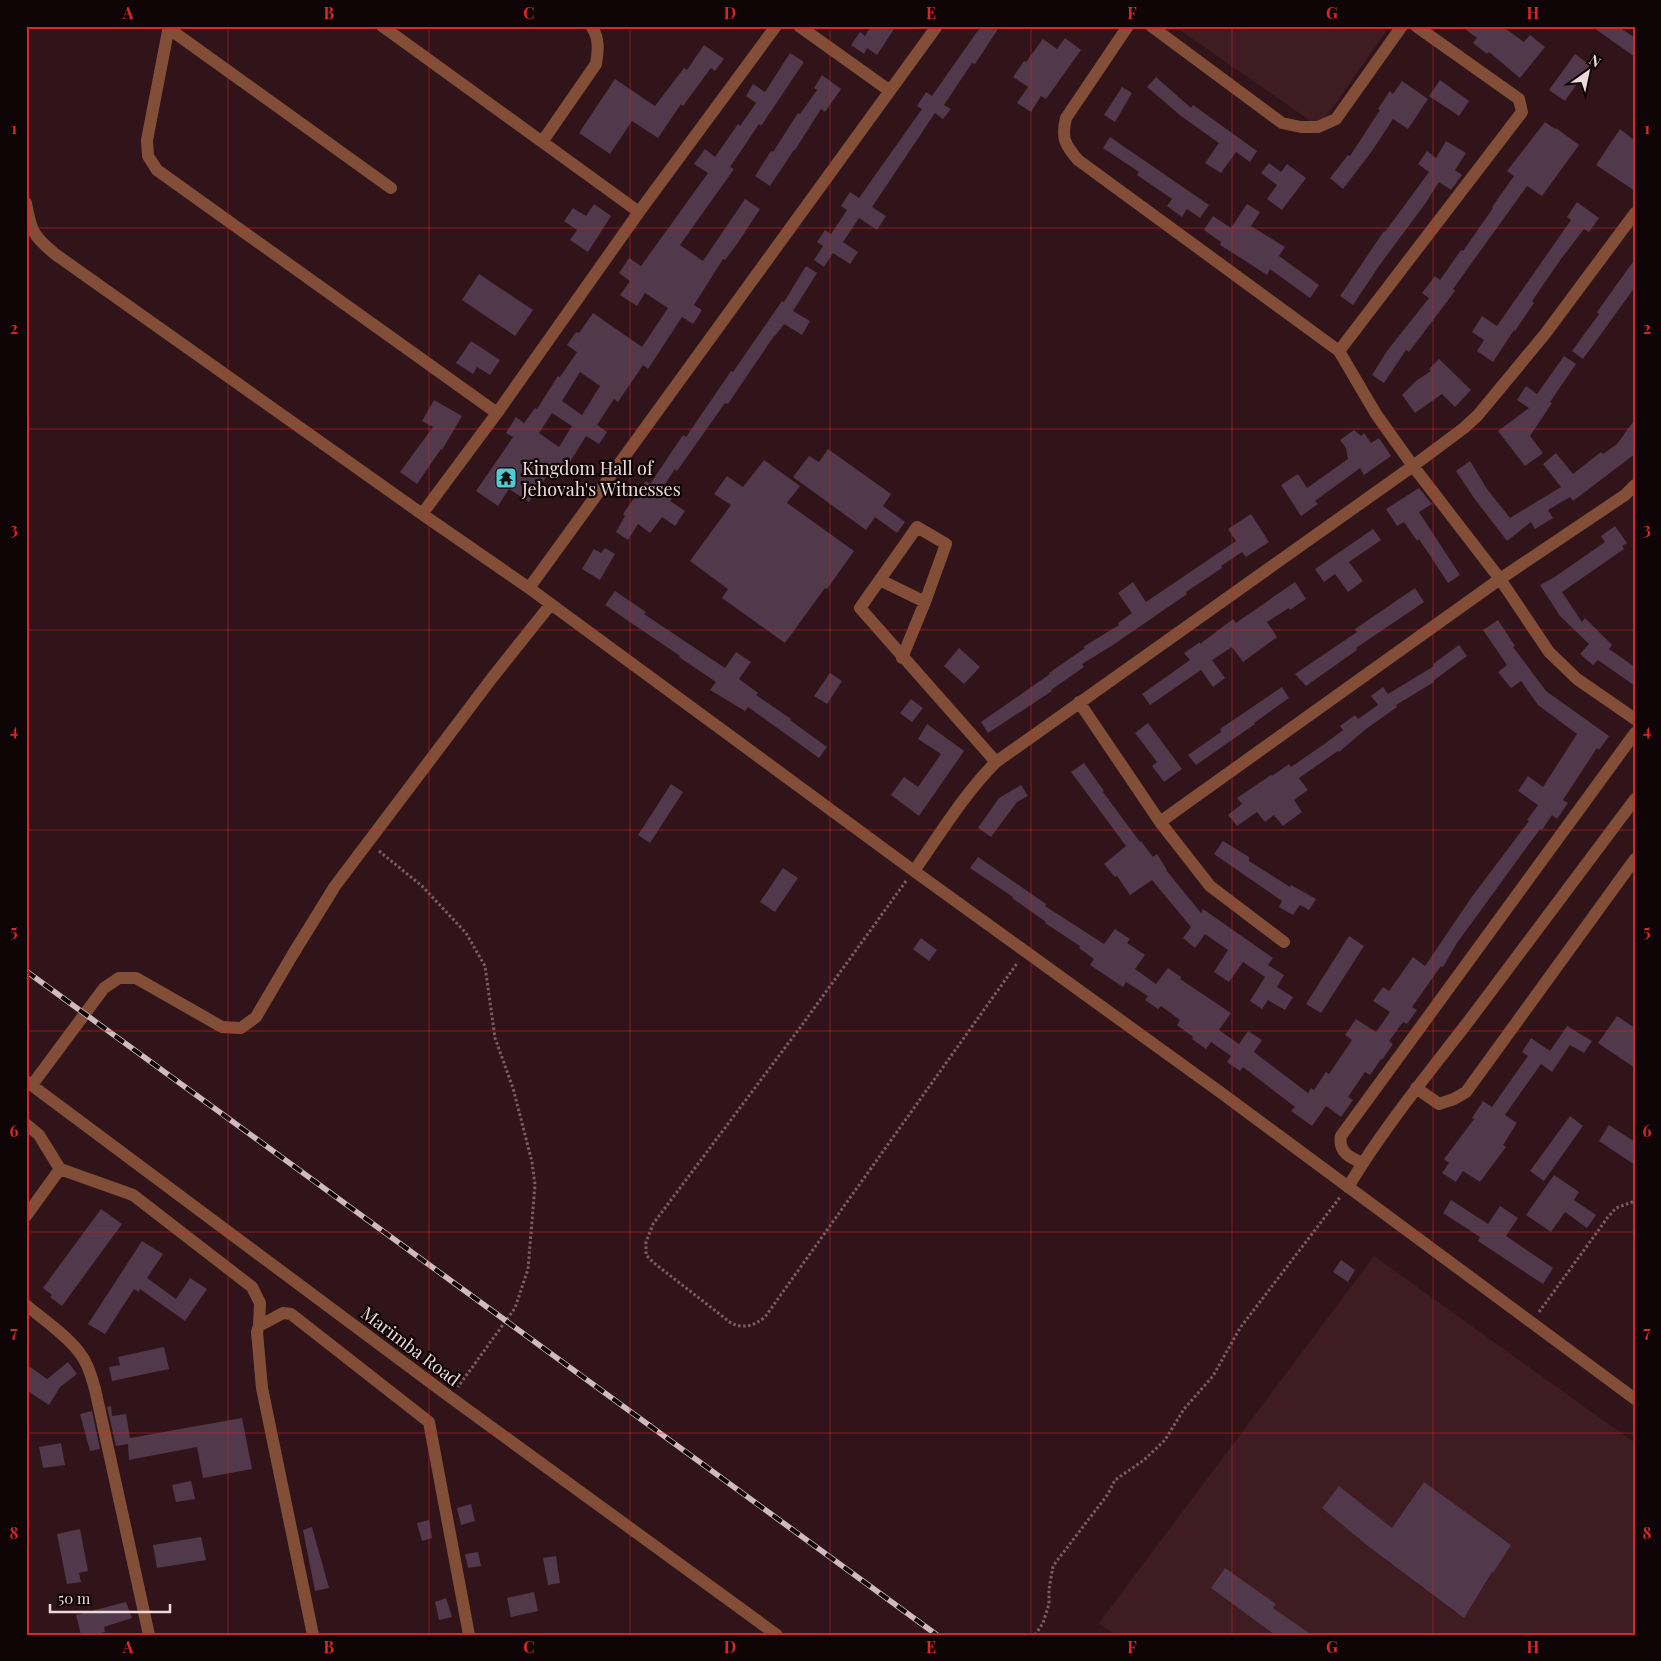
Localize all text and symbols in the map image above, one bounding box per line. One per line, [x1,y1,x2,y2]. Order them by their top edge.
text: A [122,2,134,23]
text: B [324,2,335,23]
text: C [523,2,535,23]
text: D [724,2,736,23]
text: E [926,2,936,23]
text: F [1127,2,1137,23]
text: G [1326,2,1338,23]
text: H [1527,2,1540,23]
north arrow [1564,48,1614,98]
text: N [1586,50,1605,71]
text: 1 [11,117,17,138]
text: 1 [1644,117,1650,138]
text: 2 [10,317,18,338]
text: 2 [1643,317,1651,338]
place label: Kingdom Hall of Jehovah's Witnesses [521,456,681,501]
temple icon: Kingdom Hall of Jehovah's Witnesses [494,466,518,490]
text: 3 [10,518,18,539]
text: 3 [1643,518,1651,539]
text: 4 [10,719,18,740]
text: 4 [1643,719,1651,740]
text: 5 [10,920,18,941]
text: 5 [1643,920,1651,941]
text: 6 [10,1120,19,1141]
text: 6 [1643,1120,1652,1141]
street label: Marimba Road [357,1301,466,1391]
text: 7 [10,1321,18,1342]
text: 7 [1643,1321,1651,1342]
text: 8 [10,1522,19,1543]
text: 8 [1643,1522,1652,1543]
scale bar [50,1581,170,1613]
text: 50 m [58,1588,91,1608]
text: A [122,1636,134,1657]
text: B [324,1636,335,1657]
text: C [523,1636,535,1657]
text: D [724,1636,736,1657]
text: E [926,1636,936,1657]
text: F [1127,1636,1137,1657]
text: G [1326,1636,1338,1657]
text: H [1527,1636,1540,1657]

